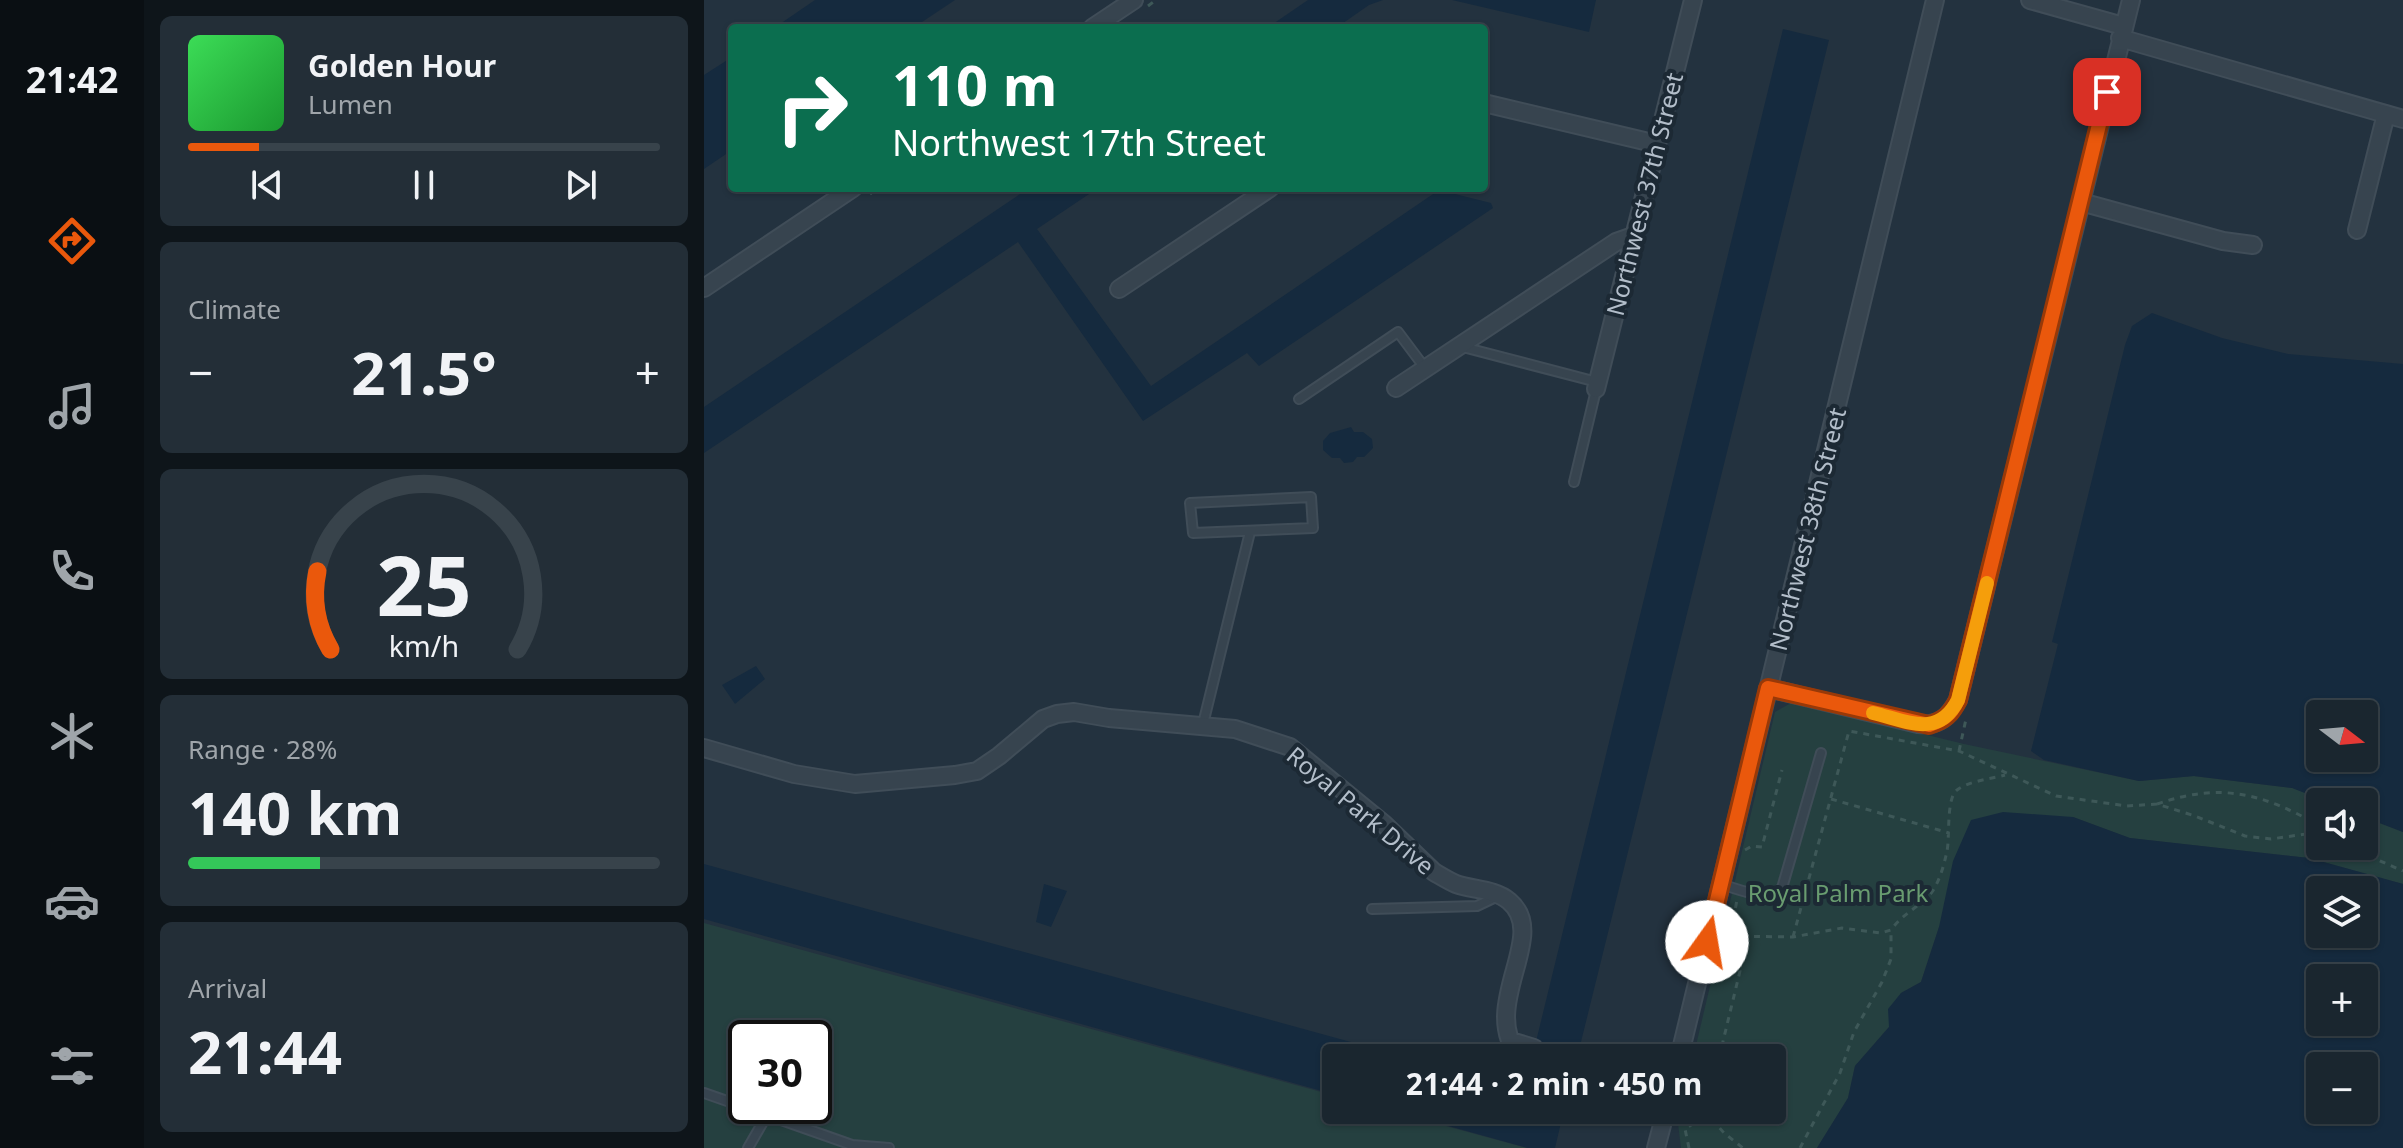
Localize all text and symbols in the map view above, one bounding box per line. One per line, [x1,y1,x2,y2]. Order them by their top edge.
text: Golden Hour [308,45,496,86]
text: 110 m [892,46,1057,122]
text: 21:42 [26,55,118,104]
icon: right [760,56,864,160]
pin [2073,58,2141,126]
street label: Northwest 37th Street [1598,69,1690,319]
icon: arrive [2085,70,2129,114]
text: Lumen [308,86,393,122]
text: Northwest 17th Street [892,118,1266,167]
icon: previous [245,163,289,207]
icon: pause [402,163,446,207]
icon: next [559,163,603,207]
icon: directions [44,213,100,269]
text: Climate [188,291,281,327]
text: 21.5° [351,331,497,413]
text: − [188,342,213,402]
text: + [635,342,660,402]
icon: music [44,378,100,434]
street label: Northwest 38th Street [1761,404,1853,654]
text: 25 [376,527,472,640]
icon: phone [44,543,100,599]
text: km/h [389,626,459,665]
north arrow [2306,700,2378,772]
map controls [2306,700,2378,1124]
icon: climate [44,708,100,764]
text: Range · 28% [188,731,337,767]
street label: Royal Park Drive [1280,738,1442,882]
text: 140 km [188,771,402,853]
button: sound [2306,788,2378,860]
icon: car [44,873,100,929]
park label: Royal Palm Park [1748,876,1929,909]
button: layers [2306,876,2378,948]
position arrow [1665,900,1749,984]
button: + [2306,964,2378,1036]
text: Arrival [188,970,267,1006]
text: 21:44 [188,1010,342,1092]
speed limit sign: 30 [728,1020,832,1124]
icon: filters [44,1038,100,1094]
button: − [2306,1052,2378,1124]
text: 21:44 · 2 min · 450 m [1406,1063,1702,1104]

